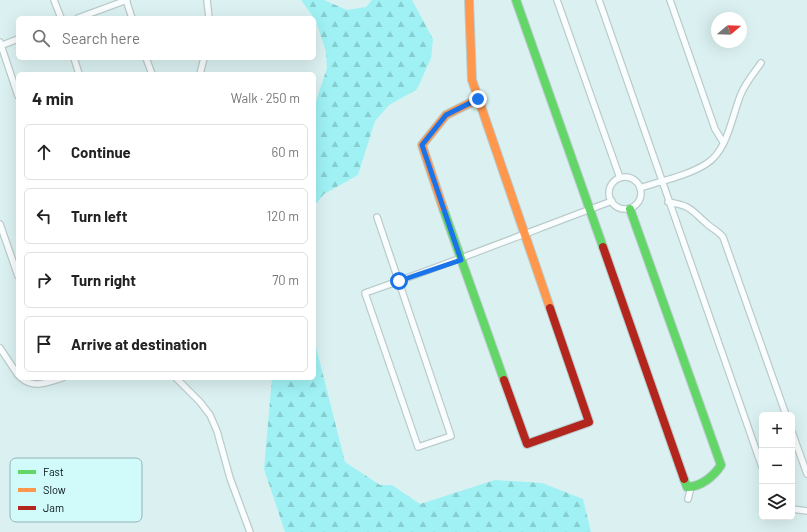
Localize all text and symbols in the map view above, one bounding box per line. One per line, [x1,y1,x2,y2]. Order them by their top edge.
north arrow [711,12,747,48]
search box [16,16,316,60]
icon: search [30,27,52,49]
text: Search here [62,29,140,47]
text: 4 min [32,88,74,108]
text: Walk · 250 m [231,90,300,106]
route end [469,90,487,108]
icon: ahead [33,141,55,163]
text: Continue [71,143,131,161]
text: 60 m [272,144,299,160]
icon: left [33,205,55,227]
text: Turn left [71,207,127,225]
text: 120 m [267,208,299,224]
icon: right [33,269,55,291]
text: Turn right [71,271,136,289]
text: 70 m [272,272,299,288]
route start [390,272,408,290]
icon: arrive [33,333,55,355]
text: Arrive at destination [71,335,207,353]
map controls [759,412,795,520]
button: + [759,412,795,448]
button: − [759,448,795,484]
legend [10,458,142,522]
text: Fast [43,465,64,478]
text: Slow [43,483,66,496]
button: layers [759,484,795,520]
text: Jam [43,501,64,514]

